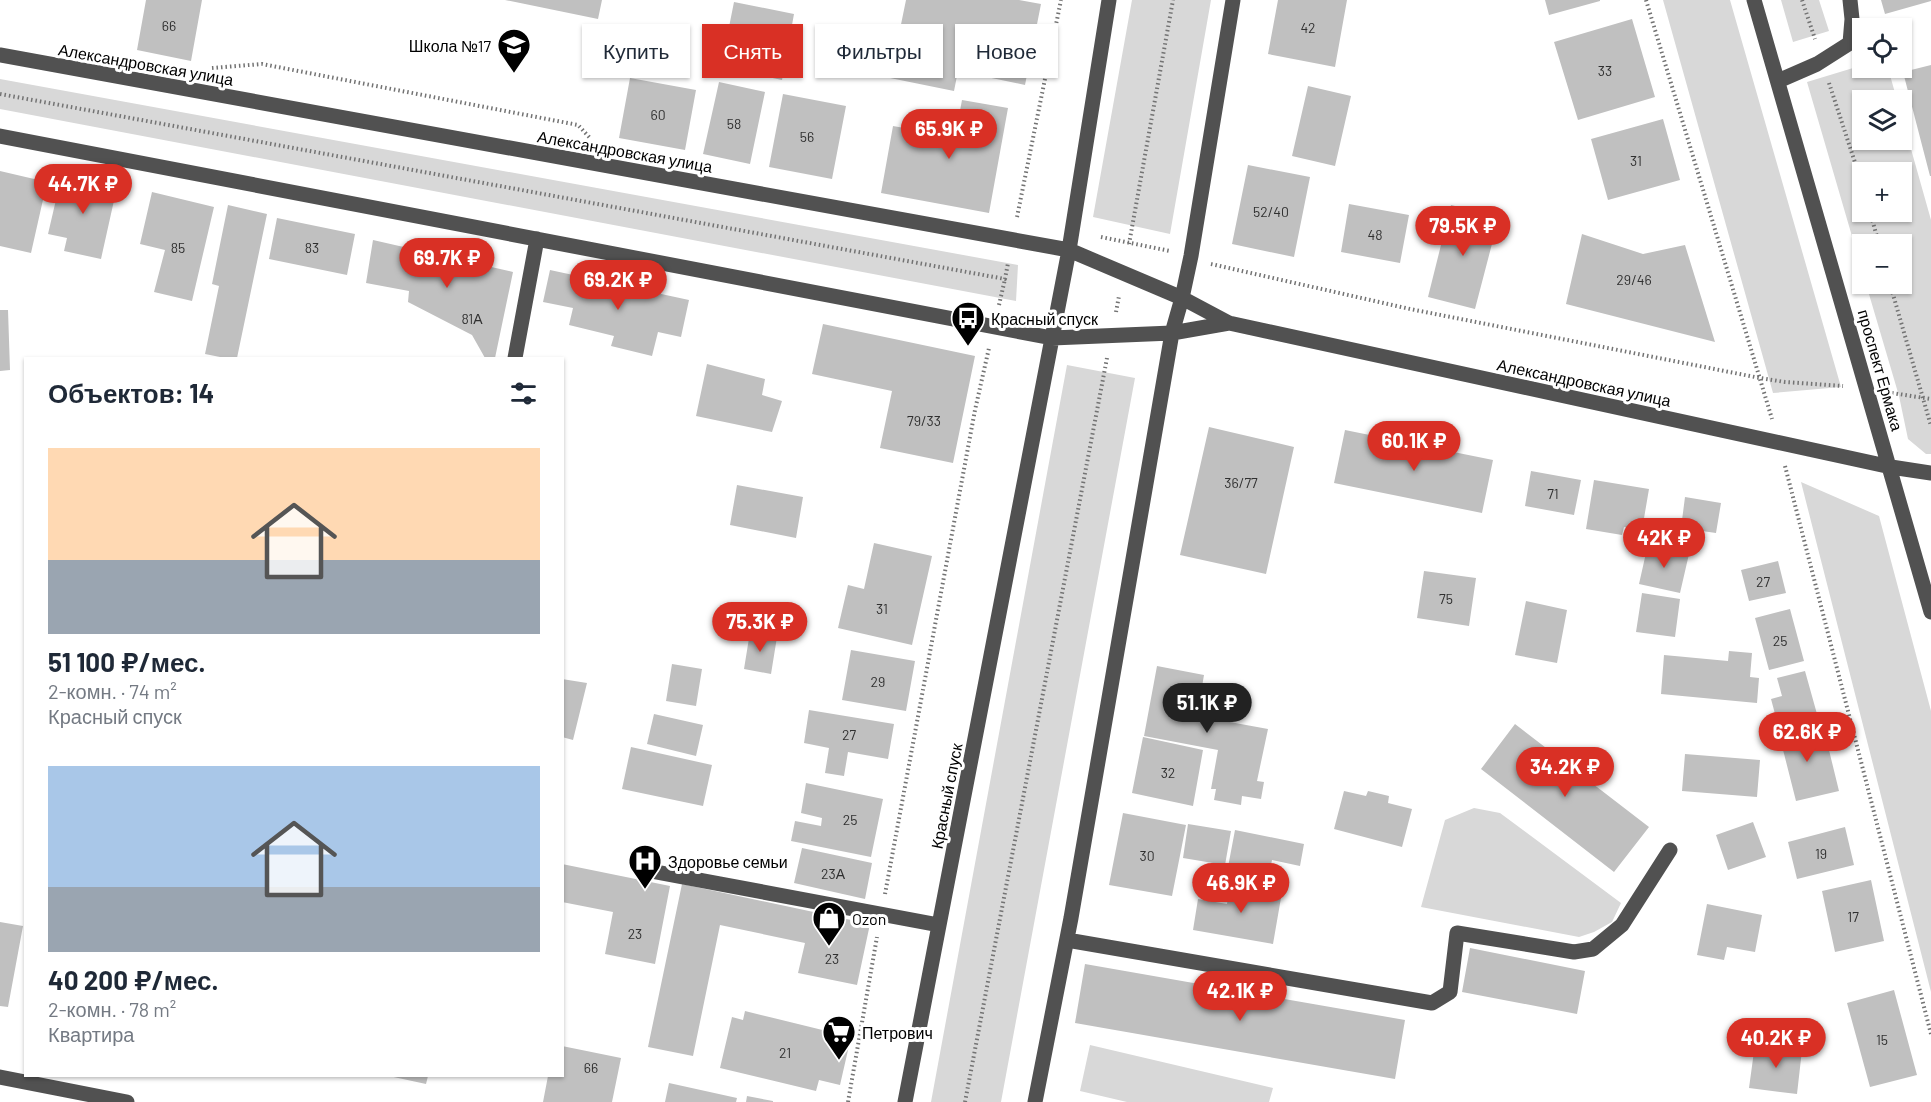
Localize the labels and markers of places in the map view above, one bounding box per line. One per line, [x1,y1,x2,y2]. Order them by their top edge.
school or university icon: Школа №17 [496,27,532,74]
place label: Школа №17 [409,36,491,55]
pin: 65.9K ₽ [894,109,1004,160]
pin: 44.7K ₽ [28,164,138,215]
pin: 79.5K ₽ [1408,206,1518,257]
pin: 69.7K ₽ [392,238,502,289]
pin: 69.2K ₽ [563,260,673,311]
bus stop icon: Красный спуск [950,300,986,347]
place label: Красный спуск [991,309,1099,328]
pin: 60.1K ₽ [1359,421,1469,472]
pin: 42K ₽ [1622,518,1706,569]
pin: 75.3K ₽ [705,602,815,653]
pin: 51.1K ₽ [1152,683,1262,734]
pin: 62.6K ₽ [1752,712,1862,763]
pin: 34.2K ₽ [1510,747,1620,798]
hospital icon: Здоровье семьи [627,843,663,890]
place label: Здоровье семьи [668,852,788,871]
pin: 46.9K ₽ [1186,863,1296,914]
shop icon: Ozon [811,900,847,947]
place label: Ozon [852,909,886,928]
pin: 42.1K ₽ [1185,971,1295,1022]
supermarket icon: Петрович [821,1014,857,1061]
pin: 40.2K ₽ [1721,1018,1831,1069]
place label: Петрович [862,1023,933,1042]

